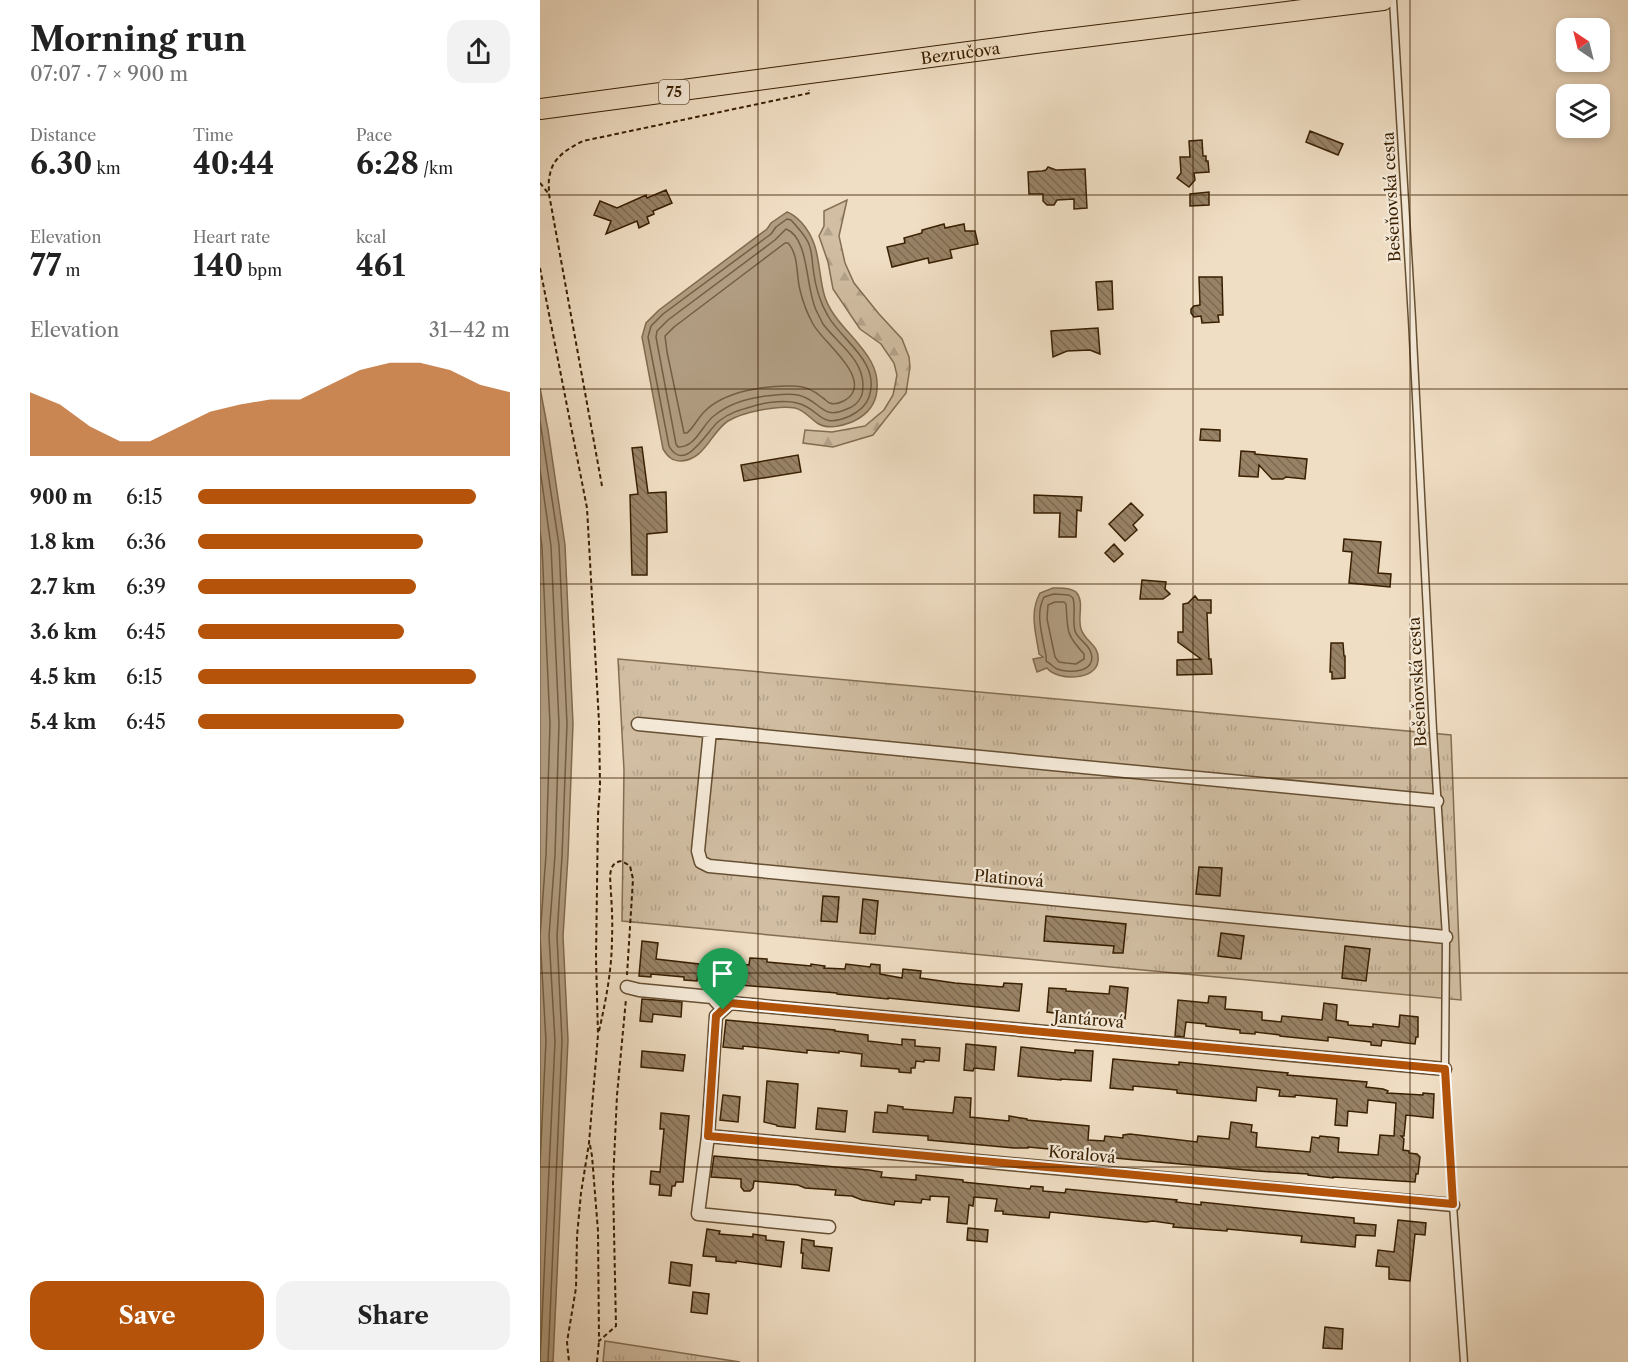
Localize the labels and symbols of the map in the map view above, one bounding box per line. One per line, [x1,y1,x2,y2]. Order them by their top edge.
north arrow [1556,18,1610,72]
street label: Bezručova [920,38,1002,68]
road number: 75 [659,80,689,104]
street label: Bešeňovská cesta [1378,131,1404,263]
street label: Bešeňovská cesta [1404,616,1430,748]
street label: Platinová [973,865,1045,891]
pin [697,948,748,1010]
street label: Jantárová [1050,1006,1126,1032]
street label: Koralová [1047,1141,1117,1167]

